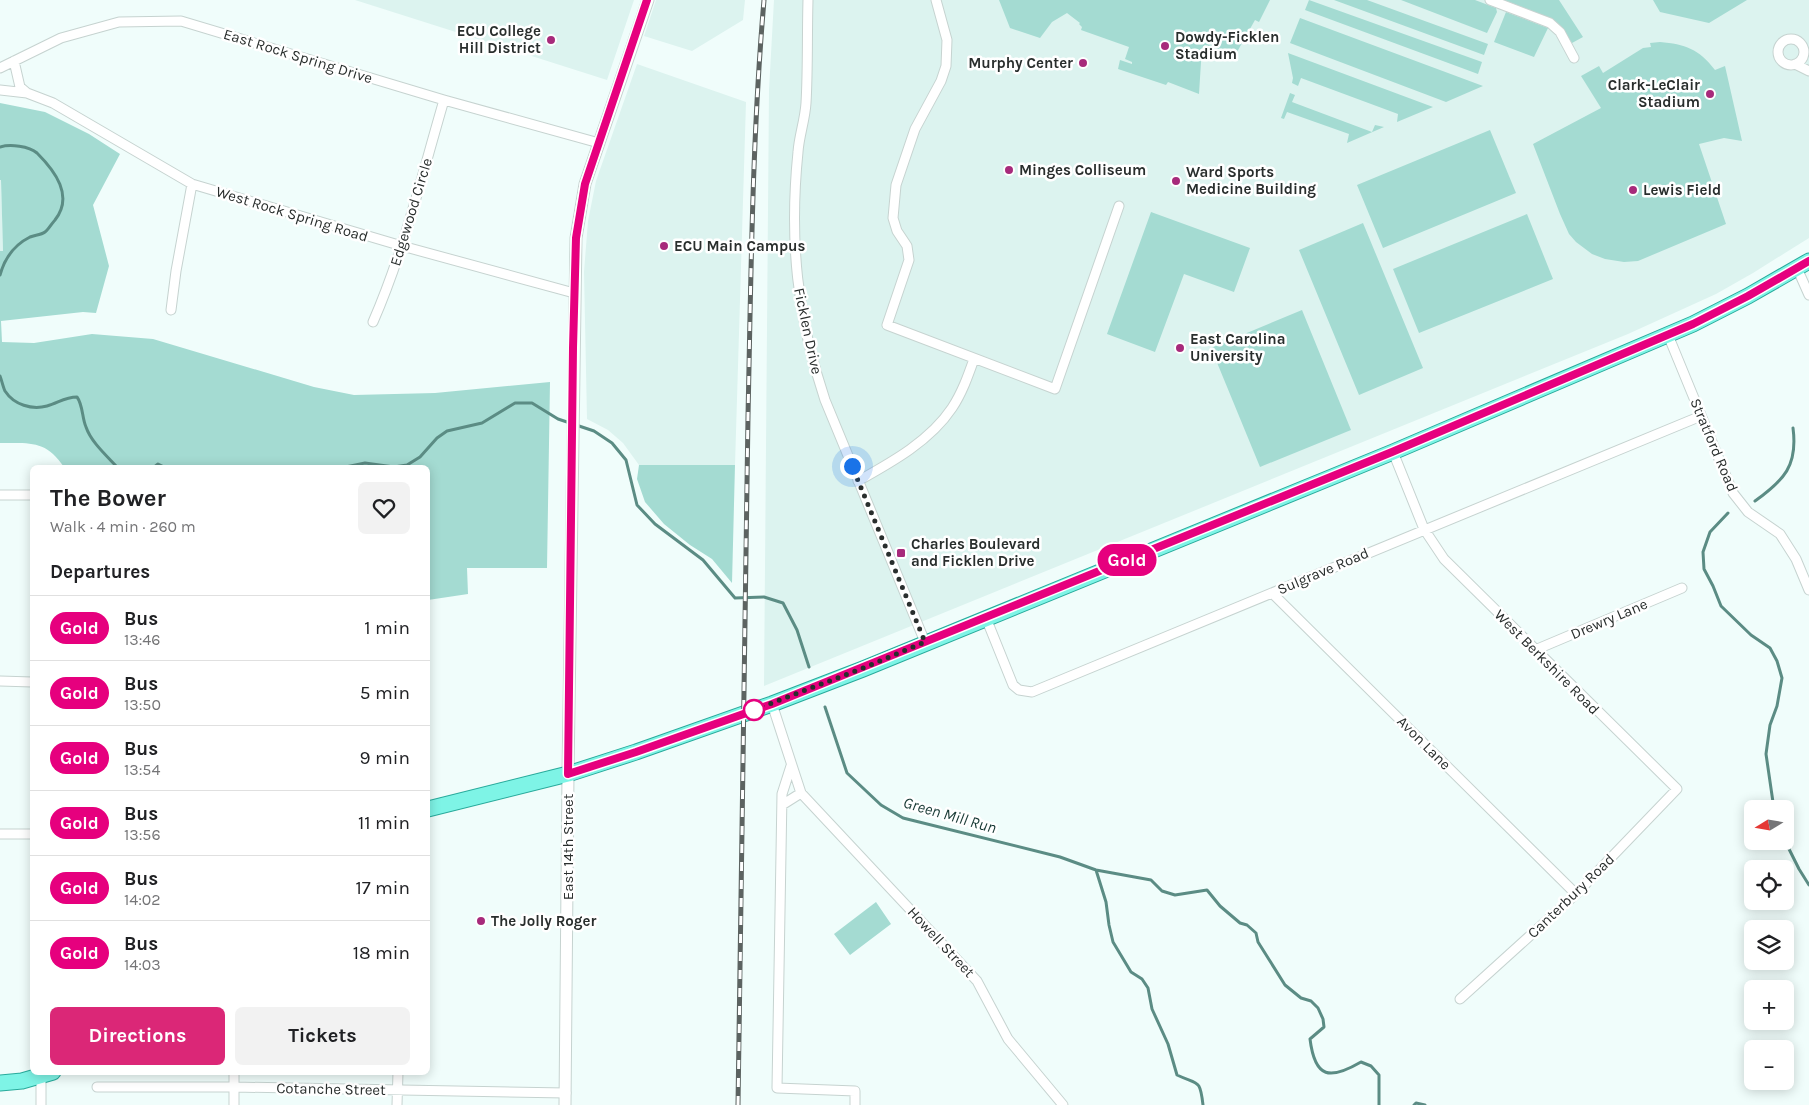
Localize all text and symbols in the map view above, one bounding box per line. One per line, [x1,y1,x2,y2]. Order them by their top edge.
place label: ECU College Hill District [457,22,541,57]
street label: East Rock Spring Drive [221,25,375,87]
place label: Dowdy-Ficklen Stadium [1175,28,1279,63]
marker: ECU College Hill District [545,34,557,46]
marker: Dowdy-Ficklen Stadium [1159,40,1171,52]
place label: Murphy Center [968,54,1073,72]
marker: Murphy Center [1077,57,1089,69]
place label: Clark-LeClair Stadium [1608,76,1700,111]
marker: Clark-LeClair Stadium [1704,88,1716,100]
street label: Edgewood Circle [386,156,436,268]
place label: Minges Colliseum [1019,161,1146,179]
place label: Ward Sports Medicine Building [1186,163,1316,198]
marker: Minges Colliseum [1003,164,1015,176]
marker: Ward Sports Medicine Building [1170,175,1182,187]
place label: Lewis Field [1643,181,1721,199]
street label: West Rock Spring Road [214,182,370,246]
marker: Lewis Field [1627,184,1639,196]
place label: ECU Main Campus [674,237,805,255]
marker: ECU Main Campus [658,240,670,252]
street label: Ficklen Drive [790,286,826,376]
place label: East Carolina University [1190,330,1285,365]
marker: East Carolina University [1174,342,1186,354]
street label: Stratford Road [1686,396,1742,494]
your location [840,454,865,479]
button: heart [358,482,410,534]
text: The Bower [50,484,166,512]
text: Walk · 4 min · 260 m [50,517,196,536]
place label: Charles Boulevard and Ficklen Drive [911,535,1041,570]
line badge: Gold [1092,544,1162,576]
street label: Sulgrave Road [1274,544,1372,598]
marker: Charles Boulevard and Ficklen Drive [895,547,907,559]
text: Gold [1108,549,1146,571]
text: Departures [50,561,150,583]
street label: Drewry Lane [1568,595,1650,643]
street label: West Berkshire Road [1491,606,1603,718]
text: Bus [124,608,158,630]
text: Gold [60,617,99,639]
text: 1 min [364,617,410,639]
text: 13:46 [124,630,160,649]
text: Bus [124,673,158,695]
text: Gold [60,682,99,704]
text: 5 min [360,682,410,704]
text: 13:50 [124,695,161,714]
unlabelled marker [743,699,765,721]
street label: Avon Lane [1393,712,1455,774]
text: Bus [124,738,158,760]
text: Gold [60,747,99,769]
text: 9 min [360,747,410,769]
text: 13:54 [124,760,160,779]
street label: East 14th Street [559,793,577,900]
water label: Green Mill Run [901,793,999,837]
north arrow [1744,800,1794,850]
map controls [1744,800,1794,1090]
text: Bus [124,803,158,825]
text: Gold [60,812,99,834]
text: 11 min [358,812,410,834]
text: 13:56 [124,825,161,844]
street label: Canterbury Road [1524,850,1618,942]
button: locate [1744,860,1794,910]
text: Bus [124,868,158,890]
text: Gold [60,877,99,899]
text: 17 min [355,877,410,899]
text: 14:02 [124,890,161,909]
street label: Howell Street [904,903,978,981]
place label: The Jolly Roger [491,912,597,930]
marker: The Jolly Roger [475,915,487,927]
button: layers [1744,920,1794,970]
text: Bus [124,933,158,955]
text: Gold [60,942,99,964]
text: 18 min [353,942,410,964]
text: 14:03 [124,955,161,974]
button: + [1744,980,1794,1030]
button: Directions [50,1007,225,1065]
button: Tickets [235,1007,410,1065]
button: − [1744,1040,1794,1090]
street label: Cotanche Street [276,1079,386,1099]

